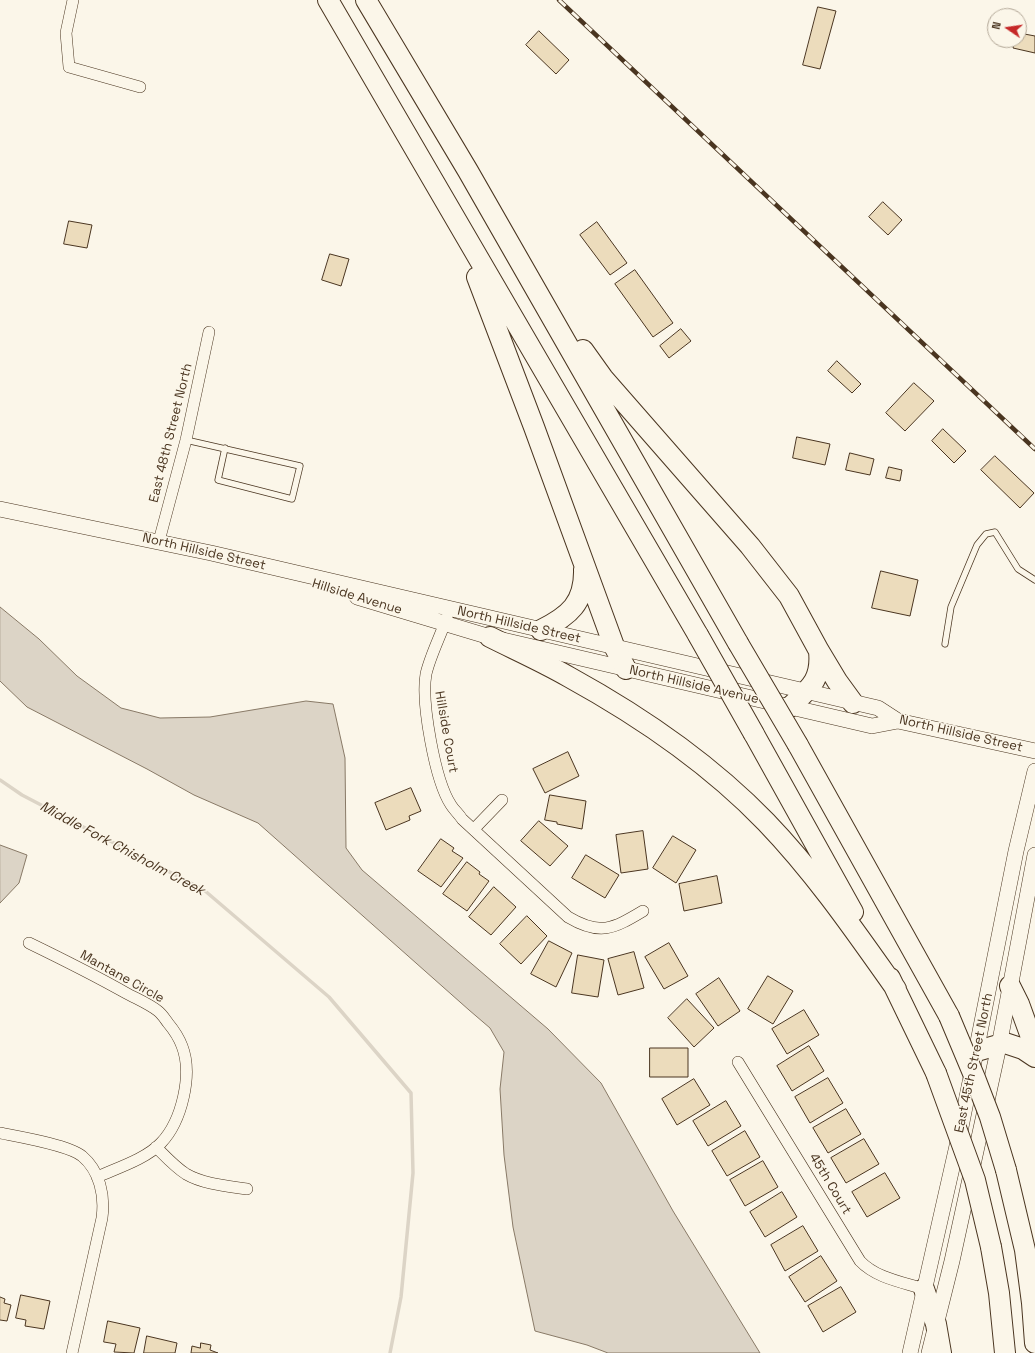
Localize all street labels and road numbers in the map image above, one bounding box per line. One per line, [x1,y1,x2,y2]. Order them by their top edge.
street label: East 48th Street North [146,362,196,504]
street label: North Hillside Street [141,530,267,574]
street label: Hillside Avenue [310,576,404,618]
street label: North Hillside Street [456,603,582,647]
street label: North Hillside Avenue [628,663,760,707]
street label: Hillside Court [431,690,461,774]
street label: North Hillside Street [898,712,1024,756]
street label: Mantane Circle [77,947,167,1007]
street label: East 45th Street North [952,992,996,1134]
street label: 45th Court [806,1151,854,1217]

